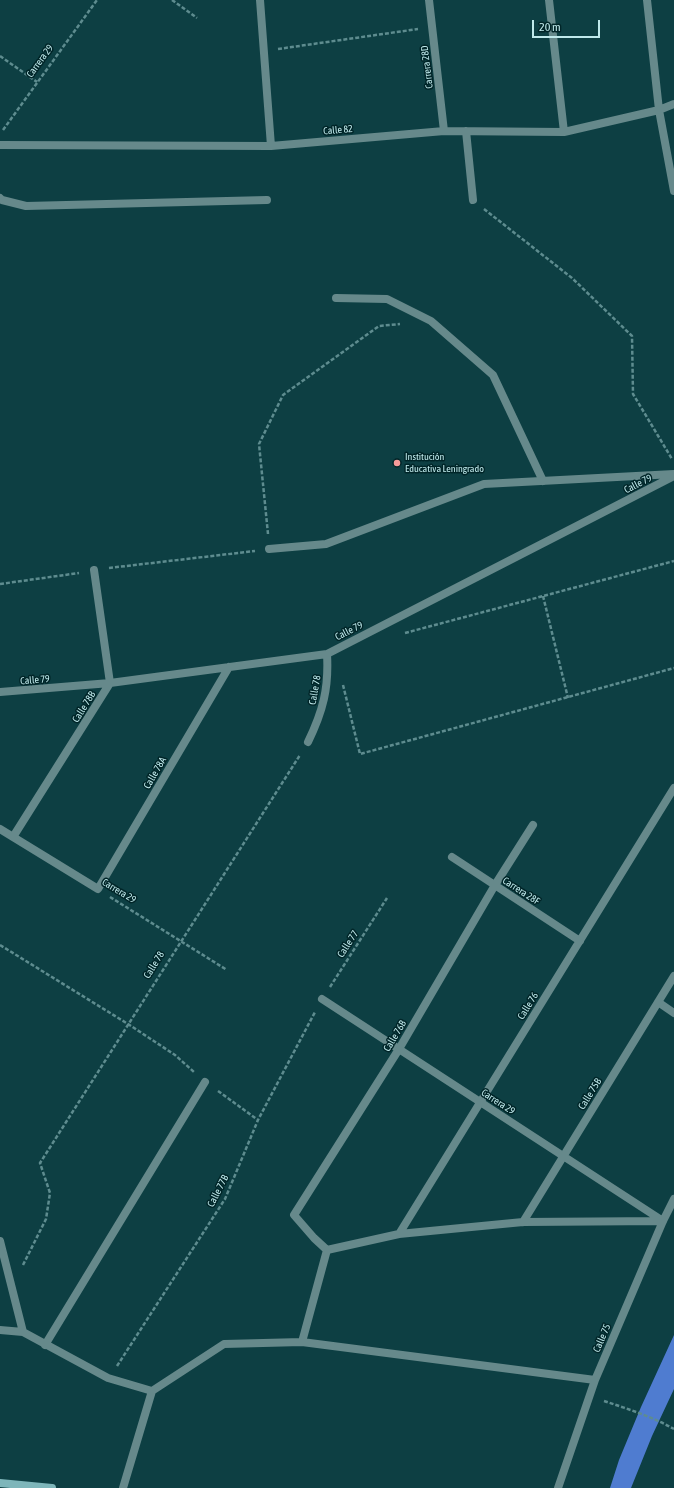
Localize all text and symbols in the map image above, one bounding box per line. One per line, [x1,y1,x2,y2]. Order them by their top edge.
scale bar [534,12,602,38]
text: 20 m [539,20,561,34]
street label: Carrera 29 [24,42,56,80]
street label: Carrera 28D [418,45,436,89]
street label: Calle 82 [323,123,353,137]
place label: Institución Educativa Leningrado [405,451,484,474]
marker: Institución Educativa Leningrado [392,458,402,468]
street label: Calle 79 [622,472,654,496]
street label: Calle 79 [333,619,365,643]
street label: Calle 79 [20,673,50,687]
street label: Calle 78 [307,674,323,706]
street label: Calle 78B [70,689,98,725]
street label: Calle 78A [141,755,169,791]
street label: Carrera 28F [500,875,542,907]
street label: Carrera 29 [100,876,138,906]
street label: Calle 77 [335,928,361,960]
street label: Calle 78 [141,949,167,981]
street label: Calle 76 [515,990,541,1022]
street label: Calle 76B [381,1018,409,1054]
street label: Calle 75B [576,1076,604,1112]
street label: Carrera 29 [479,1087,517,1117]
street label: Calle 77B [205,1173,231,1209]
street label: Calle 75 [591,1322,613,1354]

